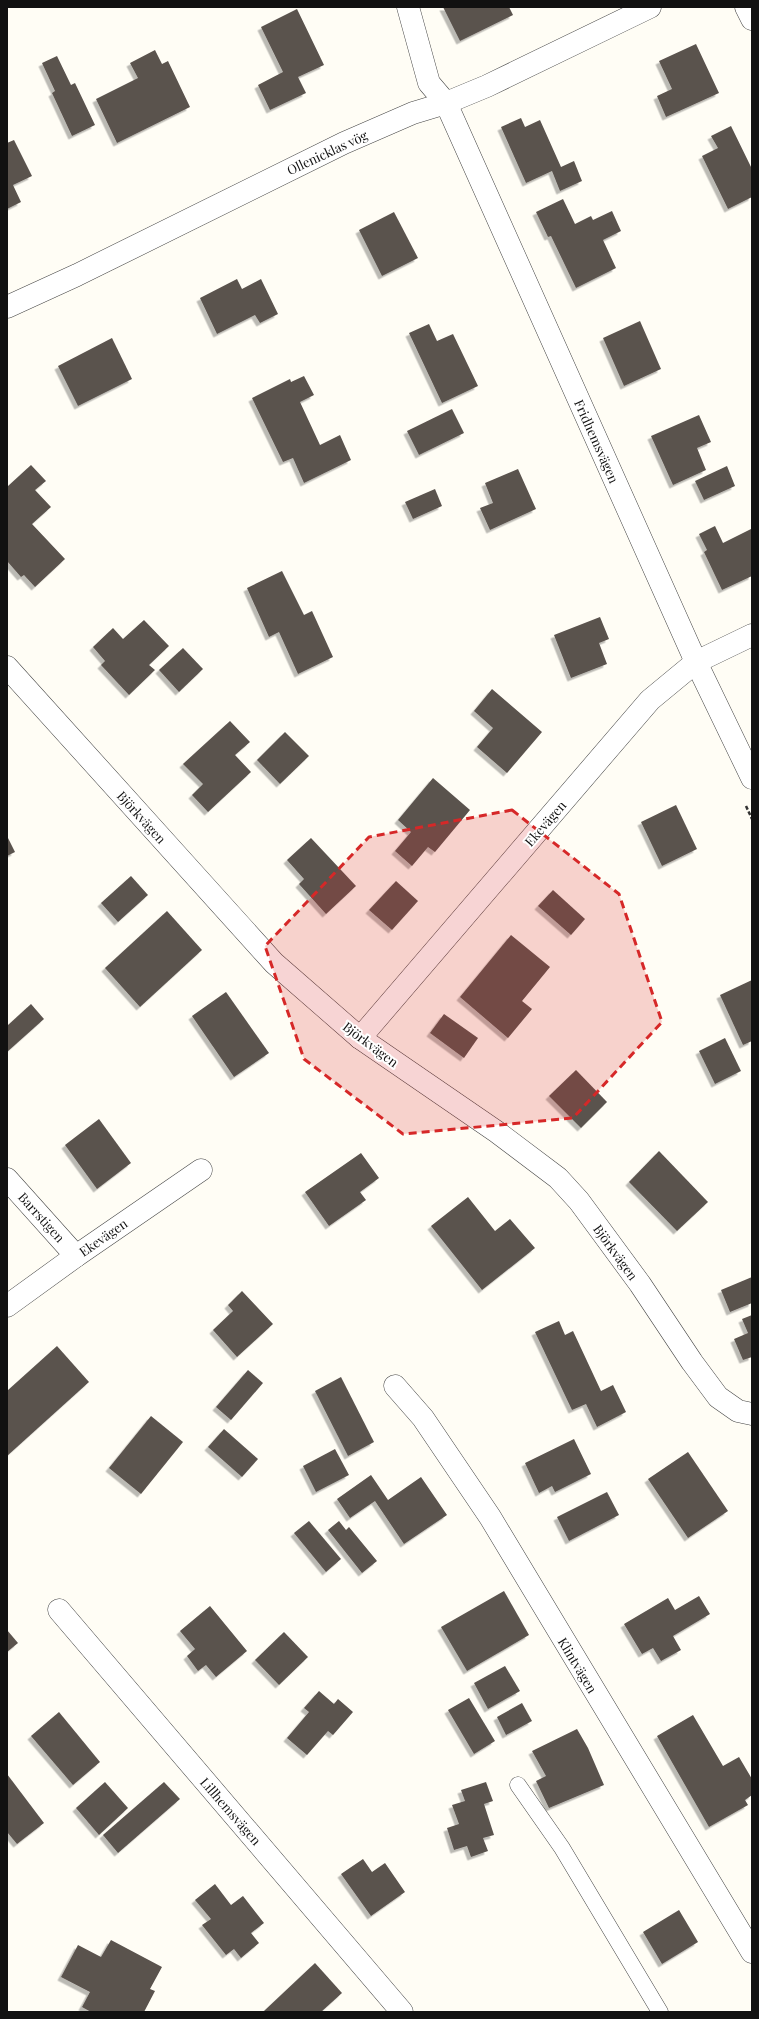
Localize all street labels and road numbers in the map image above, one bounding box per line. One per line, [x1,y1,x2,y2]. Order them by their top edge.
street label: Ollenicklas vög [284,126,370,178]
street label: Fridhemsvägen [571,396,623,486]
street label: Björkvägen [114,787,170,847]
street label: Ekevägen [521,796,570,849]
street label: Björkvägen [340,1018,402,1071]
street label: Barrstigen [15,1188,69,1246]
street label: Ekevägen [76,1214,131,1260]
street label: Björkvägen [590,1221,642,1284]
street label: Klintvägen [555,1634,601,1696]
street label: Lillhemsvägen [197,1774,265,1849]

